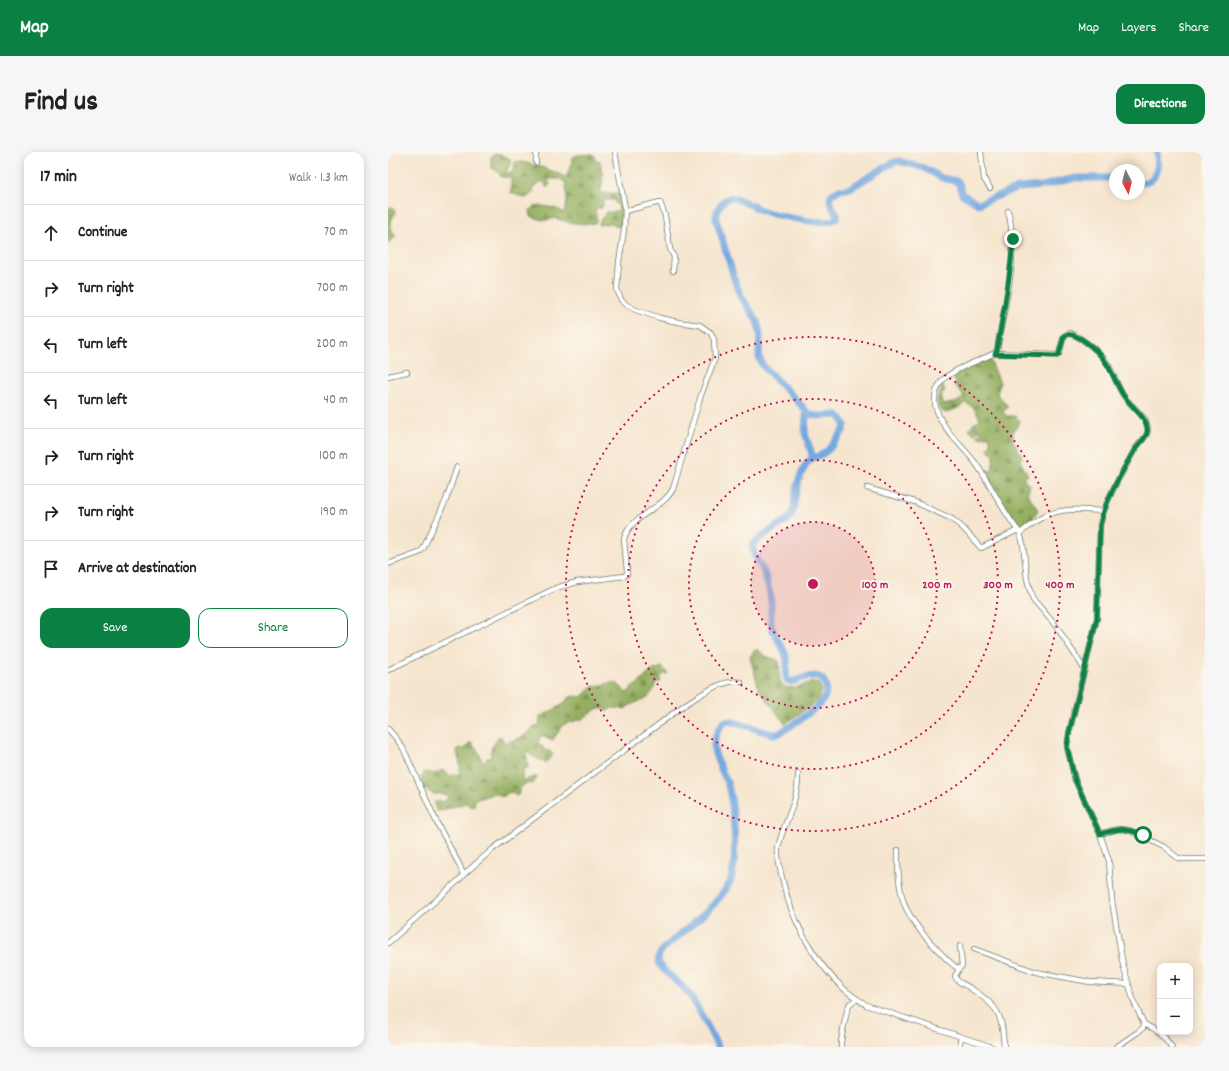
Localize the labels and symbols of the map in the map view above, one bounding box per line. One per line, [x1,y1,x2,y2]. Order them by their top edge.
north arrow [1109,164,1145,200]
route end [1004,230,1022,248]
centre of rings [806,577,820,591]
text: 100 m [862,577,888,594]
text: 200 m [922,577,952,594]
text: 300 m [983,577,1013,594]
text: 400 m [1045,577,1075,594]
route start [1134,826,1152,844]

